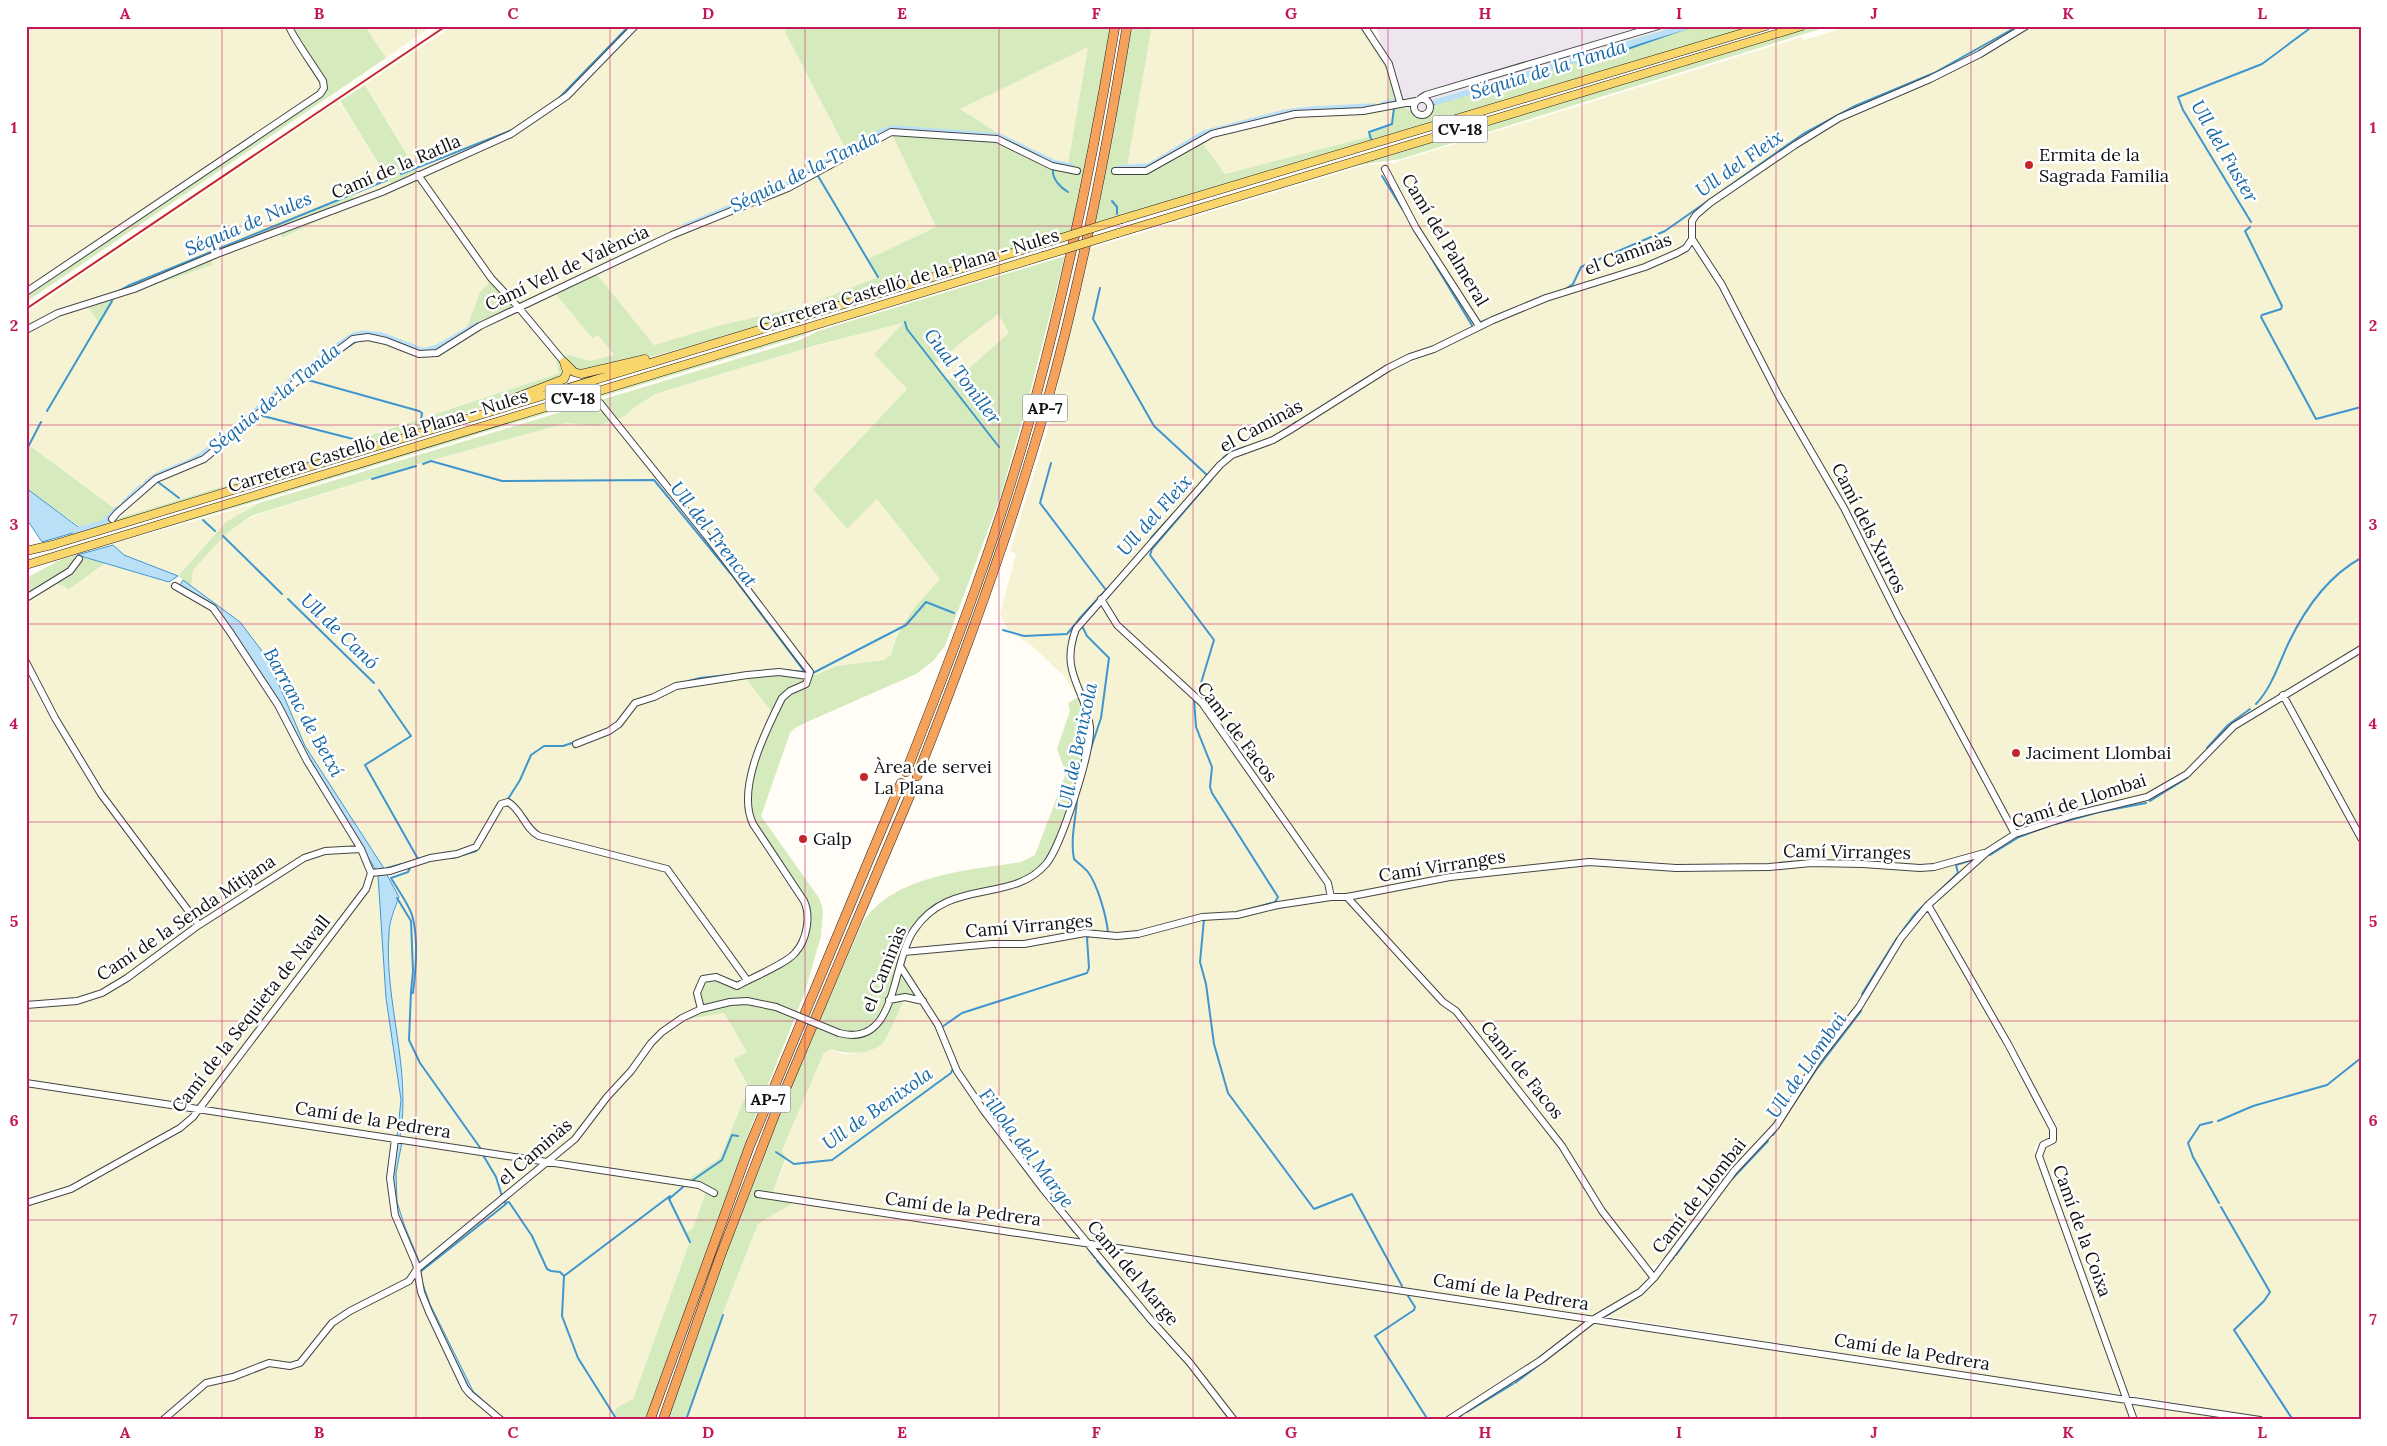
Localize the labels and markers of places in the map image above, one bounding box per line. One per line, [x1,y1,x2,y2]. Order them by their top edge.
place label: Ermita de la Sagrada Familia [2039,143,2169,187]
marker: Ermita de la Sagrada Familia [2023,159,2035,171]
place label: Jaciment Llombai [2025,741,2171,764]
marker: Jaciment Llombai [2010,747,2022,759]
place label: Àrea de servei La Plana [873,755,992,799]
marker: Àrea de servei La Plana [858,771,870,783]
place label: Galp [813,827,852,850]
marker: Galp [797,833,809,845]

